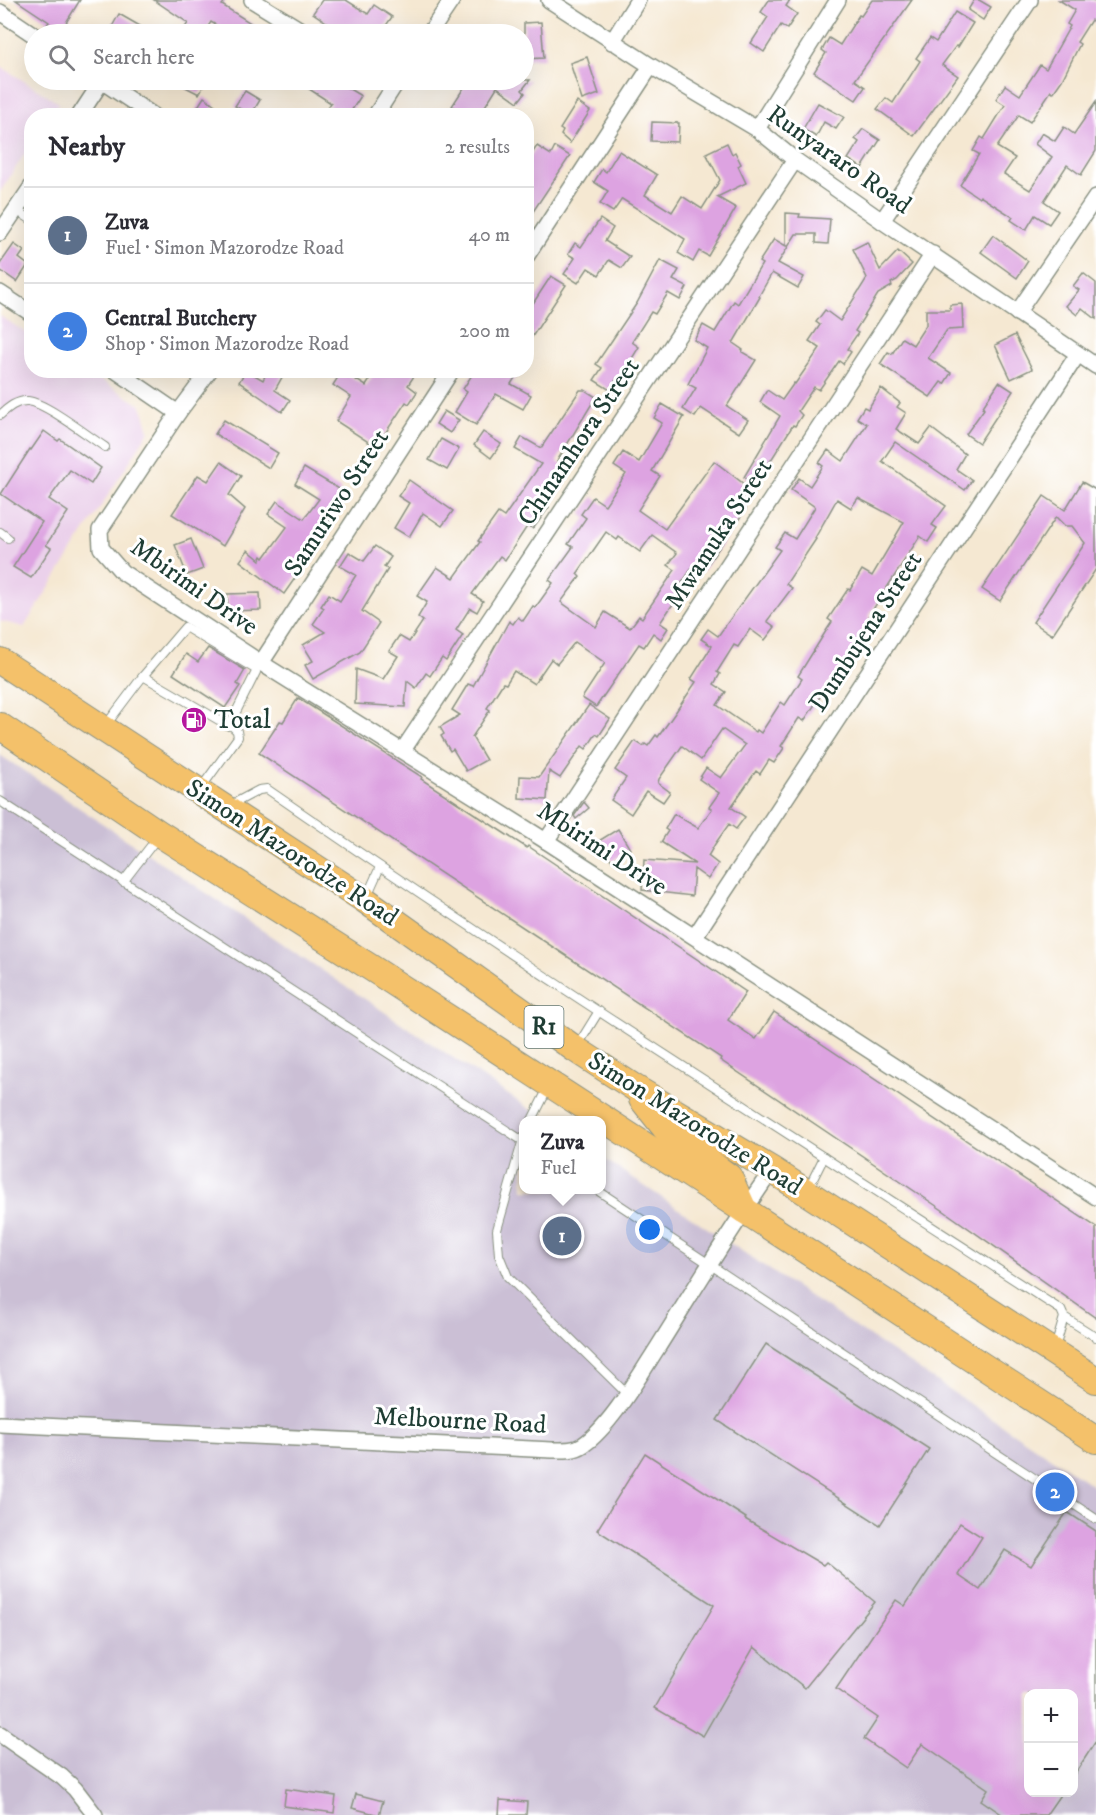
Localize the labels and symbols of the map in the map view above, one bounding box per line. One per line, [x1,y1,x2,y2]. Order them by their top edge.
street label: Runyararo Road [760,98,918,222]
street label: Chinamhora Street [511,352,647,532]
street label: Samuriwo Street [277,423,397,583]
street label: Mwamuka Street [658,452,780,616]
street label: Mbirimi Drive [124,531,264,643]
street label: Dumbujena Street [802,546,930,718]
place label: Total [214,704,271,737]
fuel station icon: Total [179,705,209,735]
street label: Simon Mazorodze Road [179,772,405,934]
street label: Mbirimi Drive [531,795,673,903]
road number: R1 [524,1006,564,1048]
street label: Simon Mazorodze Road [582,1045,808,1203]
pin: 1 [542,1214,582,1258]
your location [635,1215,664,1244]
street label: Melbourne Road [373,1400,547,1442]
pin: 2 [1036,1470,1074,1514]

